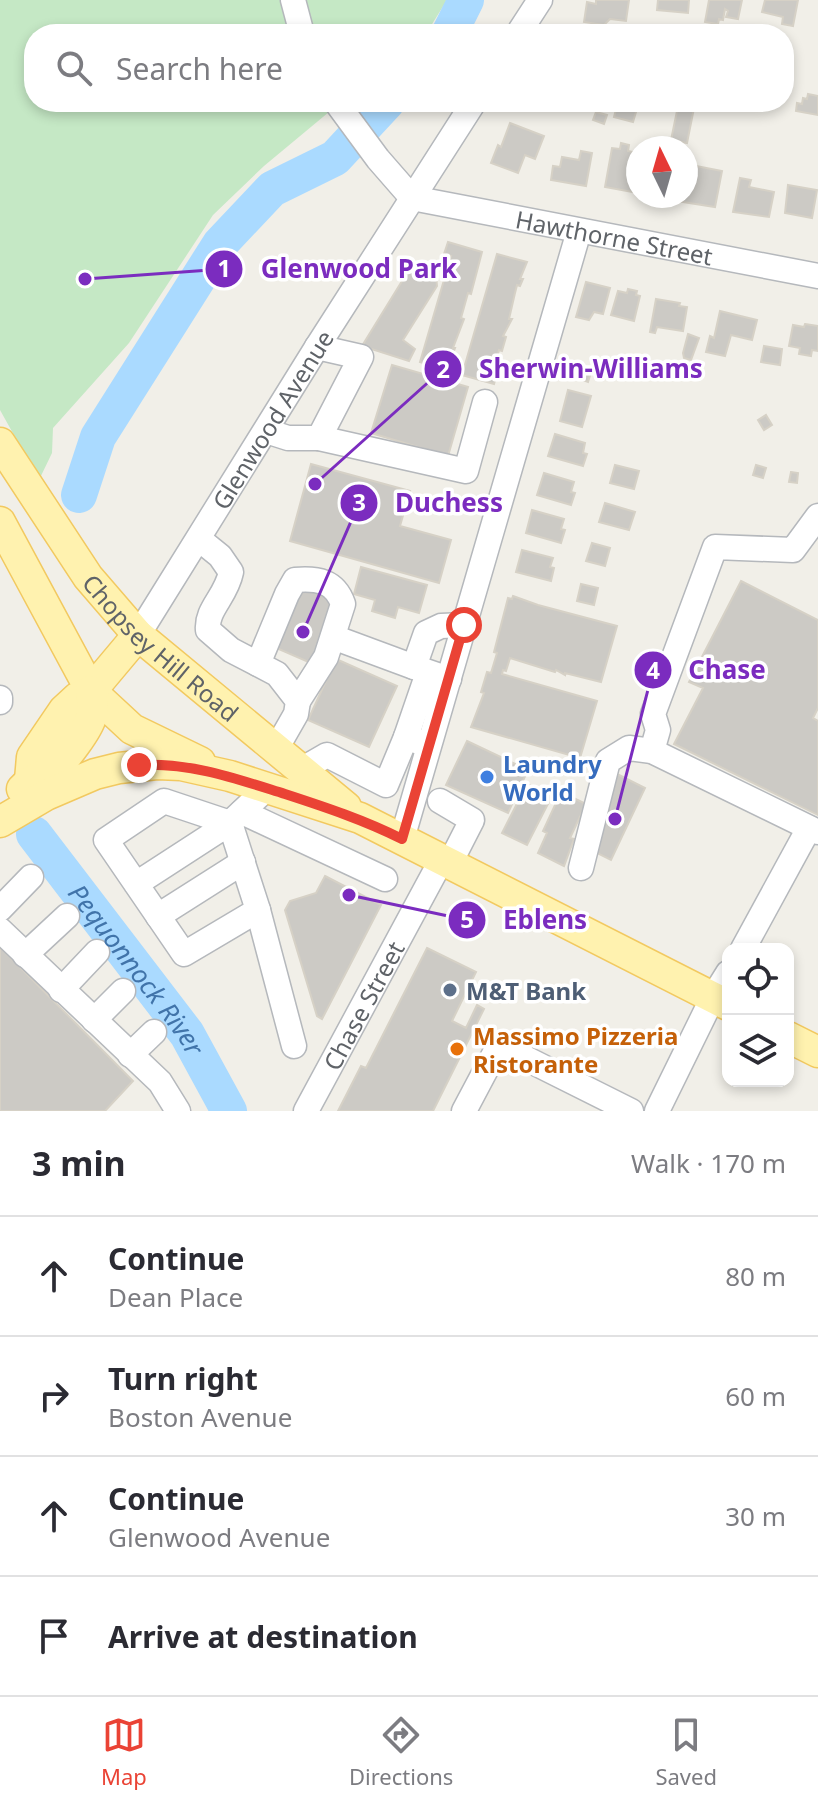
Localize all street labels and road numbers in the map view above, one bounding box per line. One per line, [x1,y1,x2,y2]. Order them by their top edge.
street label: Hawthorne Street [513,202,716,272]
street label: Glenwood Avenue [204,323,340,515]
street label: Chopsey Hill Road [76,566,246,728]
street label: Chase Street [315,935,411,1076]

